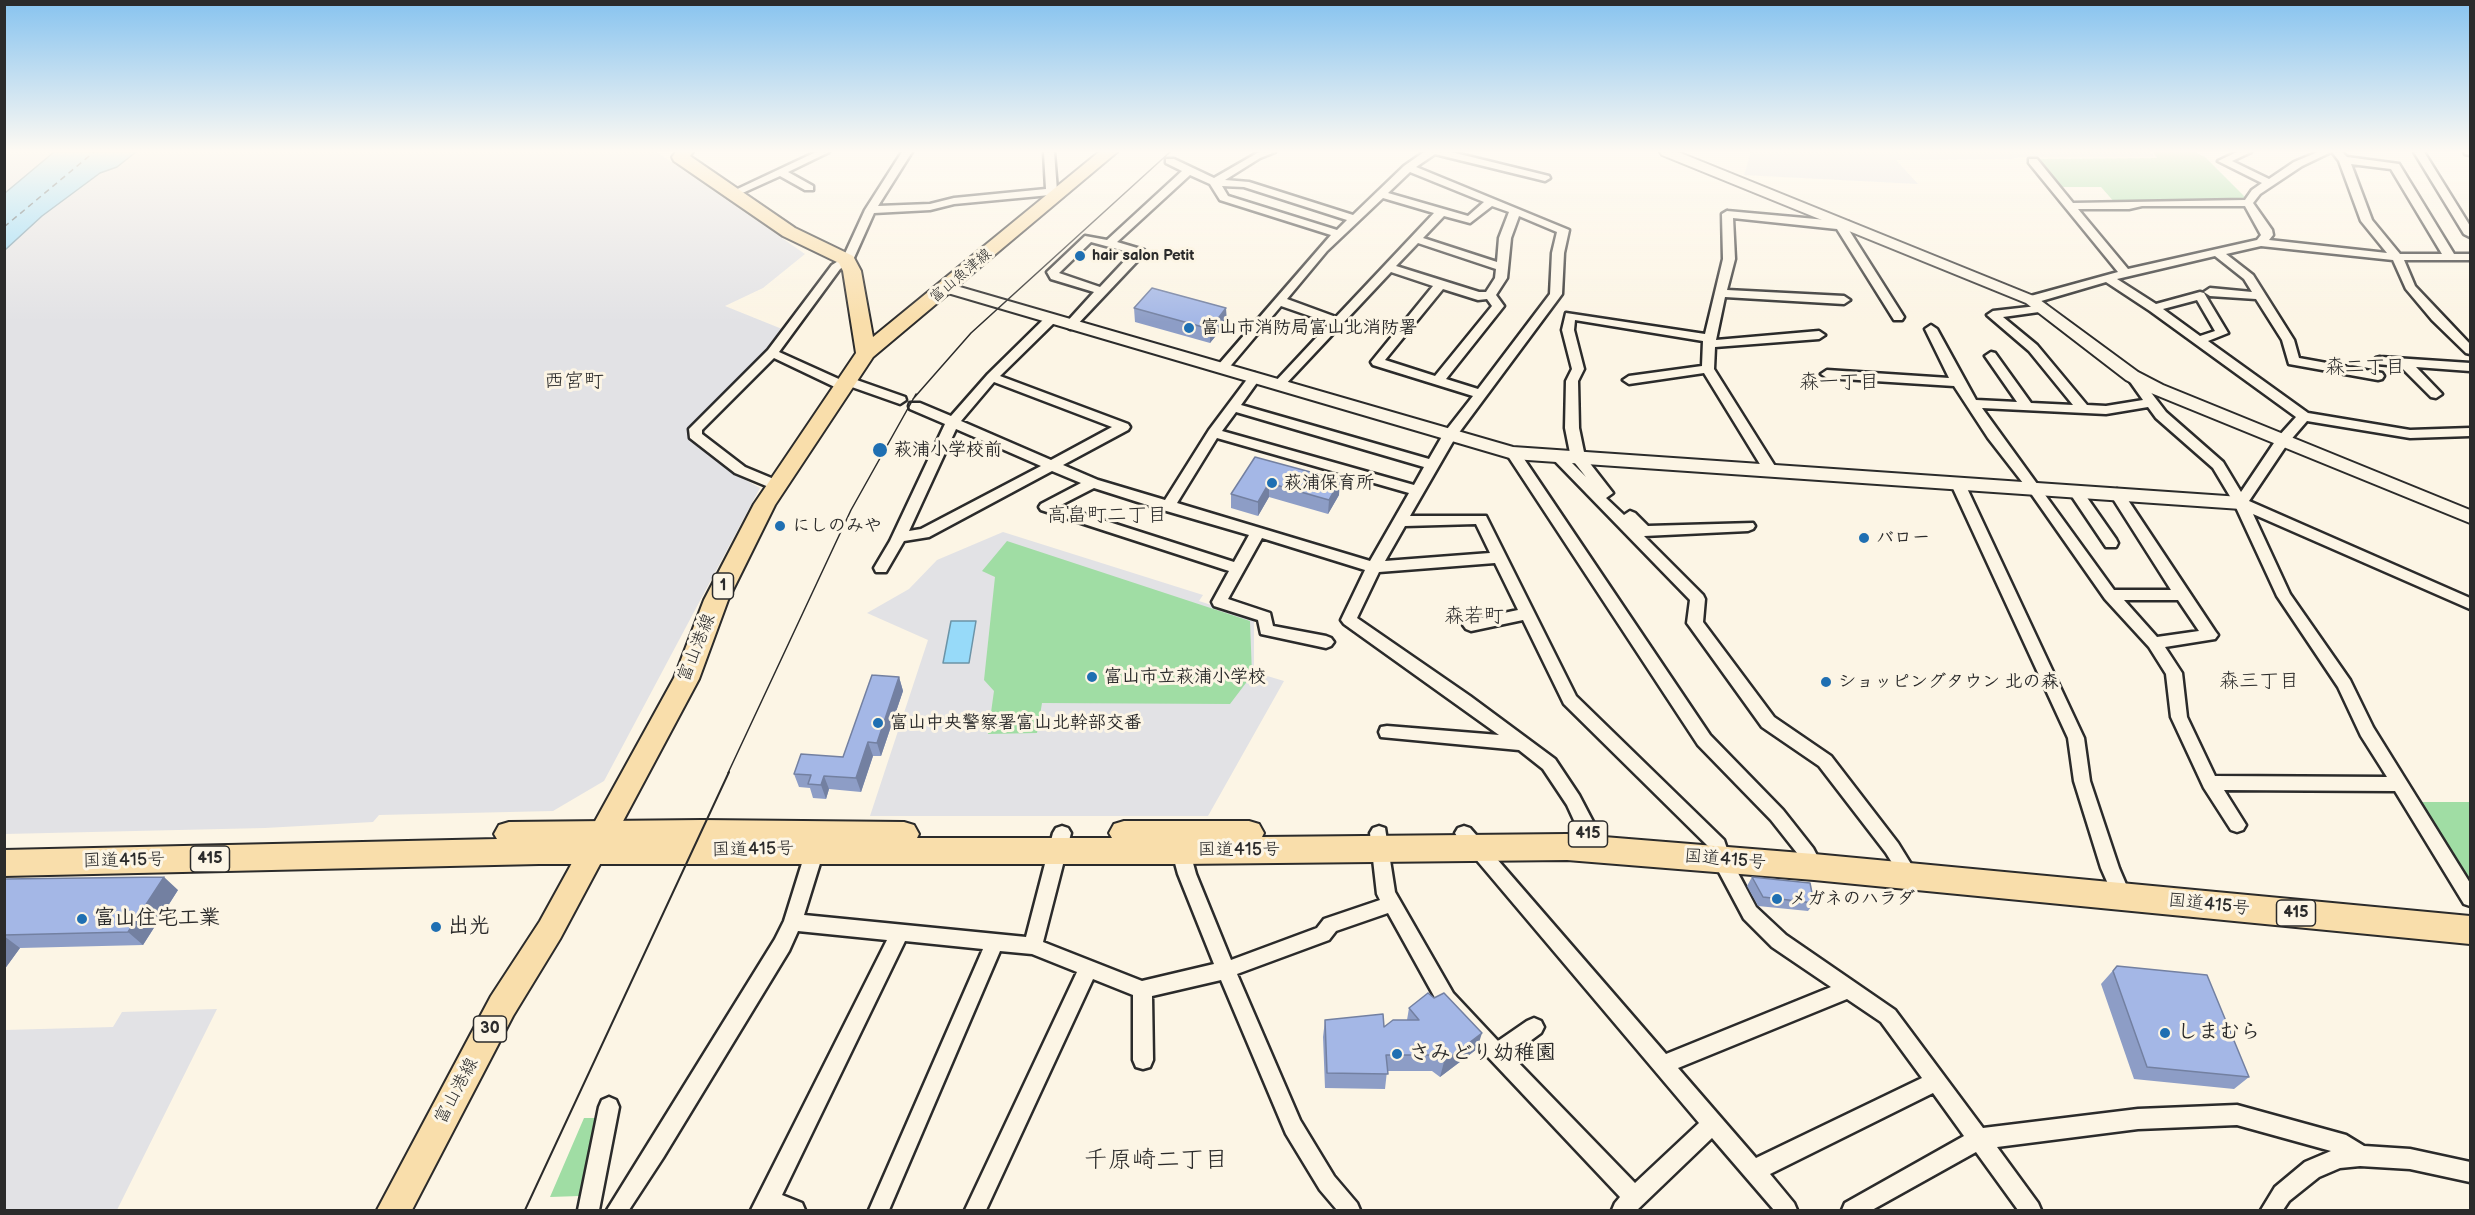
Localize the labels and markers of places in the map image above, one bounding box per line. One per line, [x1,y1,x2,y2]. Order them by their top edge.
place label: hair salon Petit [1092,247,1194,265]
marker: hair salon Petit [1073,249,1087,263]
place label: 富山市消防局富山北消防署 [1201,317,1417,339]
marker: 富山市消防局富山北消防署 [1182,321,1196,335]
place label: 萩浦小学校前 [894,439,1002,461]
marker: 萩浦小学校前 [871,441,889,459]
place label: 萩浦保育所 [1284,472,1374,494]
marker: 萩浦保育所 [1265,476,1279,490]
place label: にしのみや [792,515,882,537]
marker: にしのみや [773,519,787,533]
place label: バロー [1876,527,1930,549]
marker: バロー [1857,531,1871,545]
place label: 富山市立萩浦小学校 [1104,666,1266,688]
marker: 富山市立萩浦小学校 [1085,670,1099,684]
place label: ショッピングタウン 北の森 [1838,671,2059,693]
marker: ショッピングタウン 北の森 [1819,675,1833,689]
place label: 富山中央警察署富山北幹部交番 [890,712,1142,734]
marker: 富山中央警察署富山北幹部交番 [871,716,885,730]
place label: メガネのハラダ [1789,888,1915,910]
marker: メガネのハラダ [1770,892,1784,906]
place label: 富山住宅工業 [94,906,220,932]
marker: 富山住宅工業 [75,912,89,926]
place label: 出光 [448,914,490,940]
marker: 出光 [429,920,443,934]
place label: しまむら [2177,1020,2261,1046]
marker: しまむら [2158,1026,2172,1040]
place label: さみどり幼稚園 [1409,1041,1556,1067]
marker: さみどり幼稚園 [1390,1047,1404,1061]

